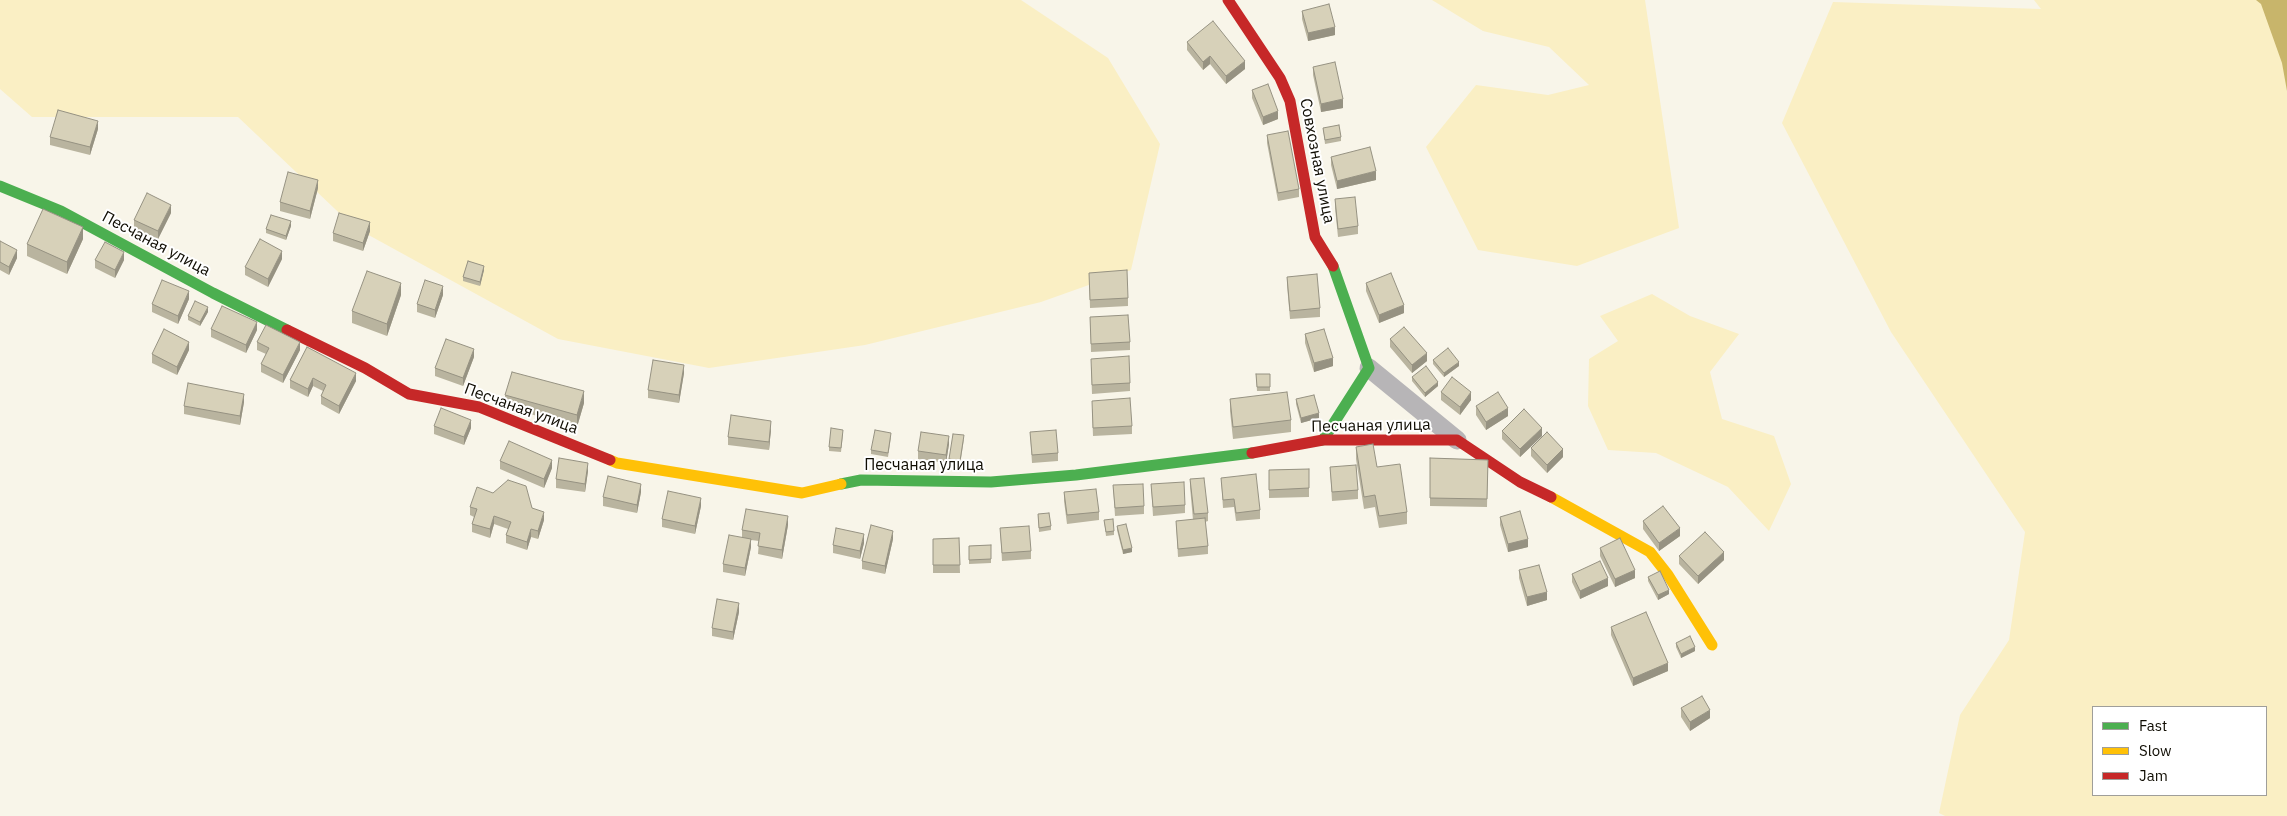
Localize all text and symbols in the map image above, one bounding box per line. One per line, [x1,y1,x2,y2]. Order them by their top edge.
street label: Совхозная улица [1295,97,1339,225]
street label: Песчаная улица [99,207,213,281]
street label: Песчаная улица [461,380,581,438]
street label: Песчаная улица [1311,415,1431,437]
street label: Песчаная улица [864,455,984,475]
legend [2092,706,2267,796]
text: Fast [2139,716,2167,735]
text: Slow [2139,741,2172,760]
text: Jam [2139,766,2168,785]

